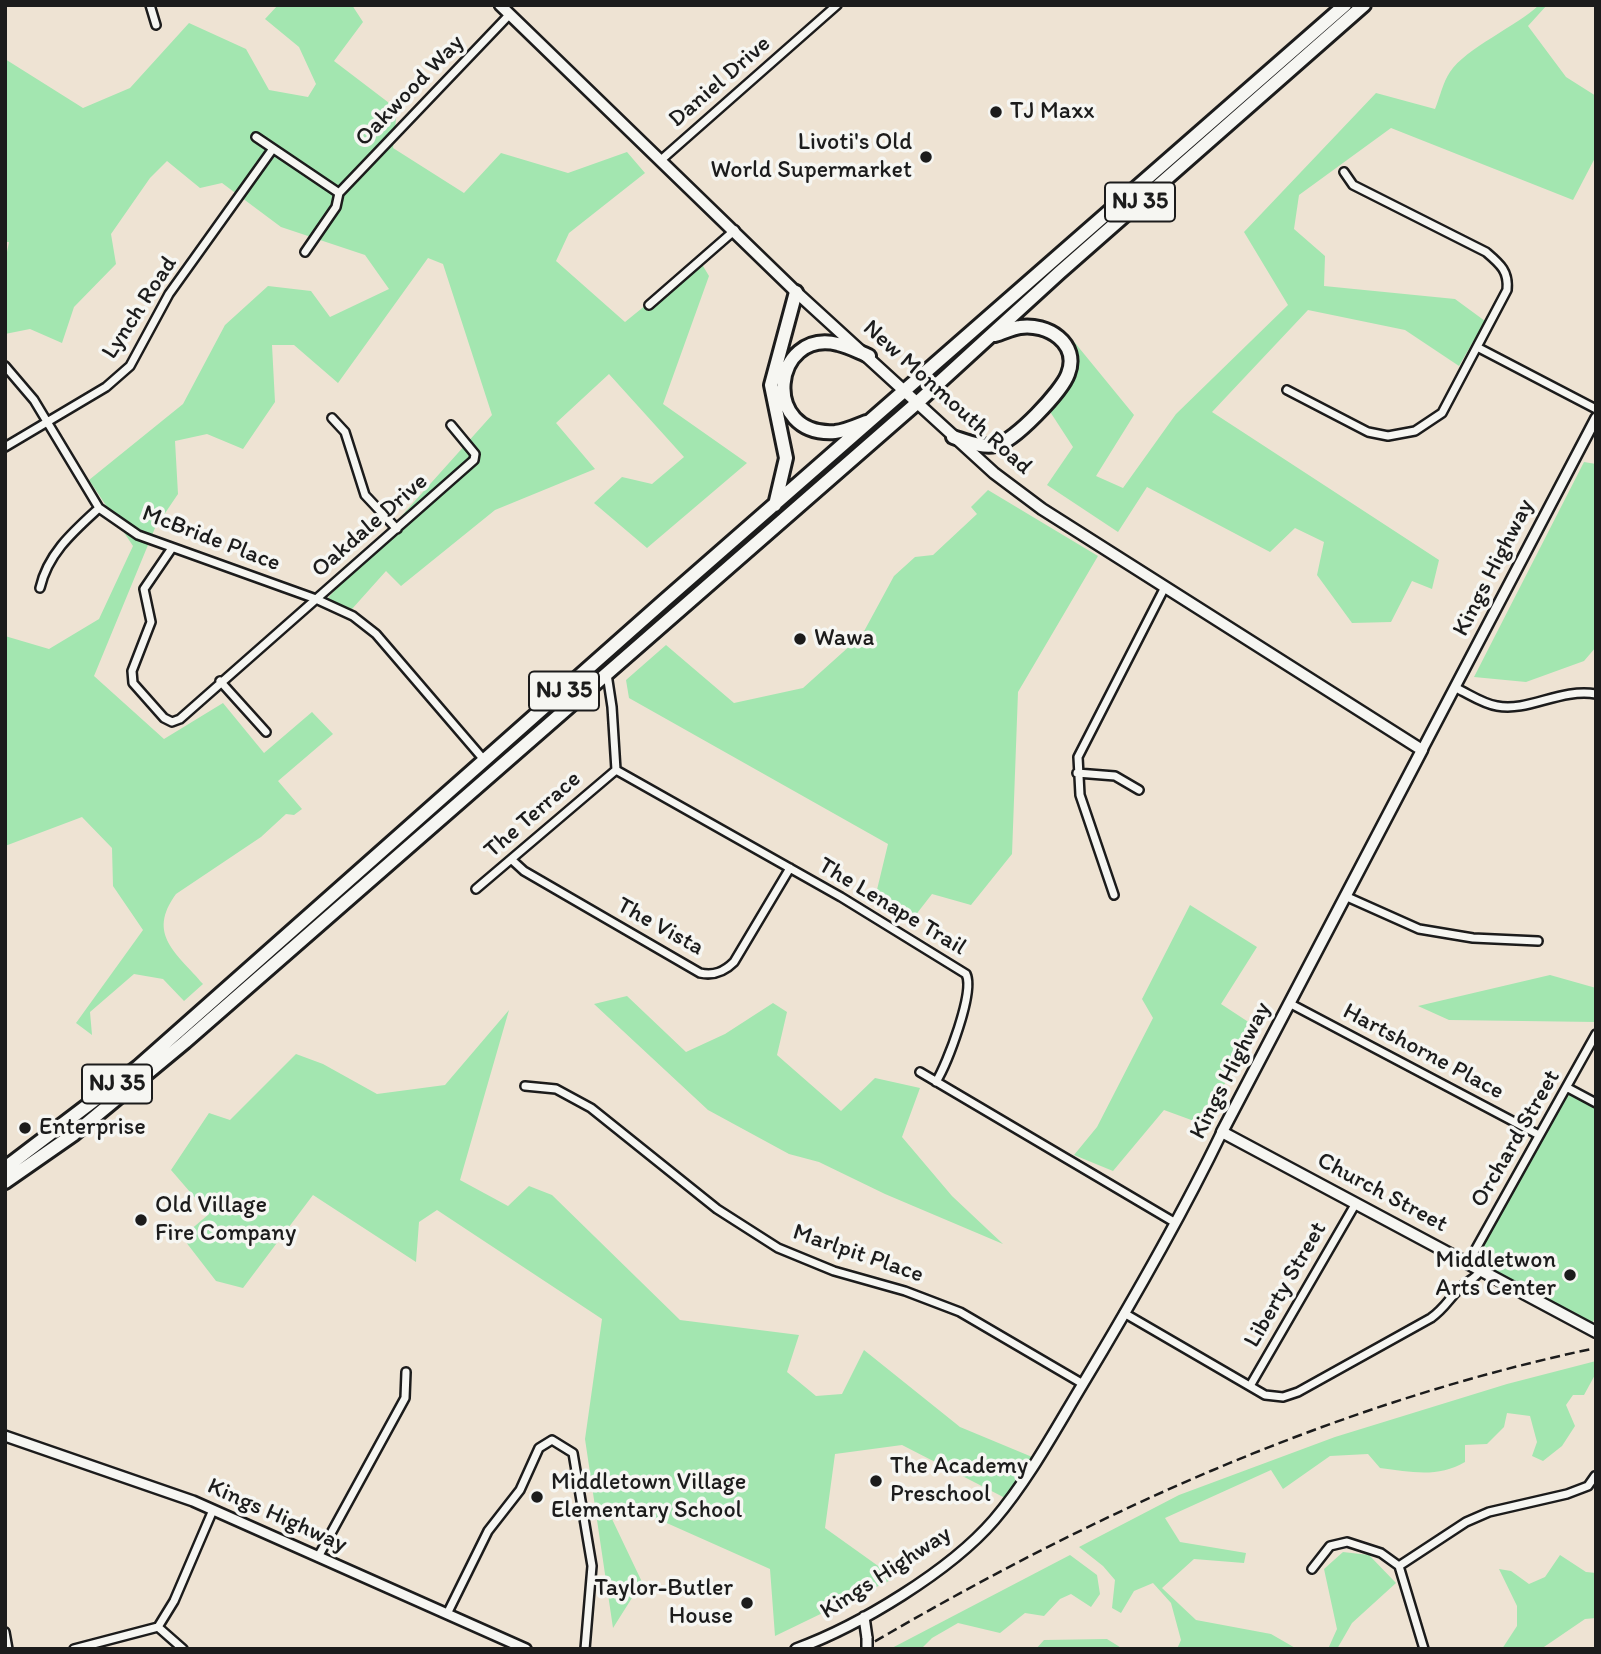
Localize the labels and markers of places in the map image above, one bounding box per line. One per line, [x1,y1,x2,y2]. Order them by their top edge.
place label: TJ Maxx [1010,98,1095,126]
marker: TJ Maxx [988,104,1004,120]
place label: Livoti's Old World Supermarket [710,129,912,185]
marker: Livoti's Old World Supermarket [918,149,934,165]
place label: Wawa [814,625,874,653]
marker: Wawa [792,631,808,647]
place label: Enterprise [39,1114,146,1142]
marker: Enterprise [17,1120,33,1136]
place label: Old Village Fire Company [155,1192,296,1248]
marker: Old Village Fire Company [133,1212,149,1228]
place label: Middletwon Arts Center [1436,1247,1556,1303]
marker: Middletwon Arts Center [1562,1267,1578,1283]
place label: The Academy Preschool [890,1453,1028,1509]
place label: Middletown Village Elementary School [551,1469,746,1525]
marker: The Academy Preschool [868,1473,884,1489]
marker: Middletown Village Elementary School [529,1489,545,1505]
place label: Taylor-Butler House [595,1575,733,1631]
marker: Taylor-Butler House [739,1595,755,1611]

